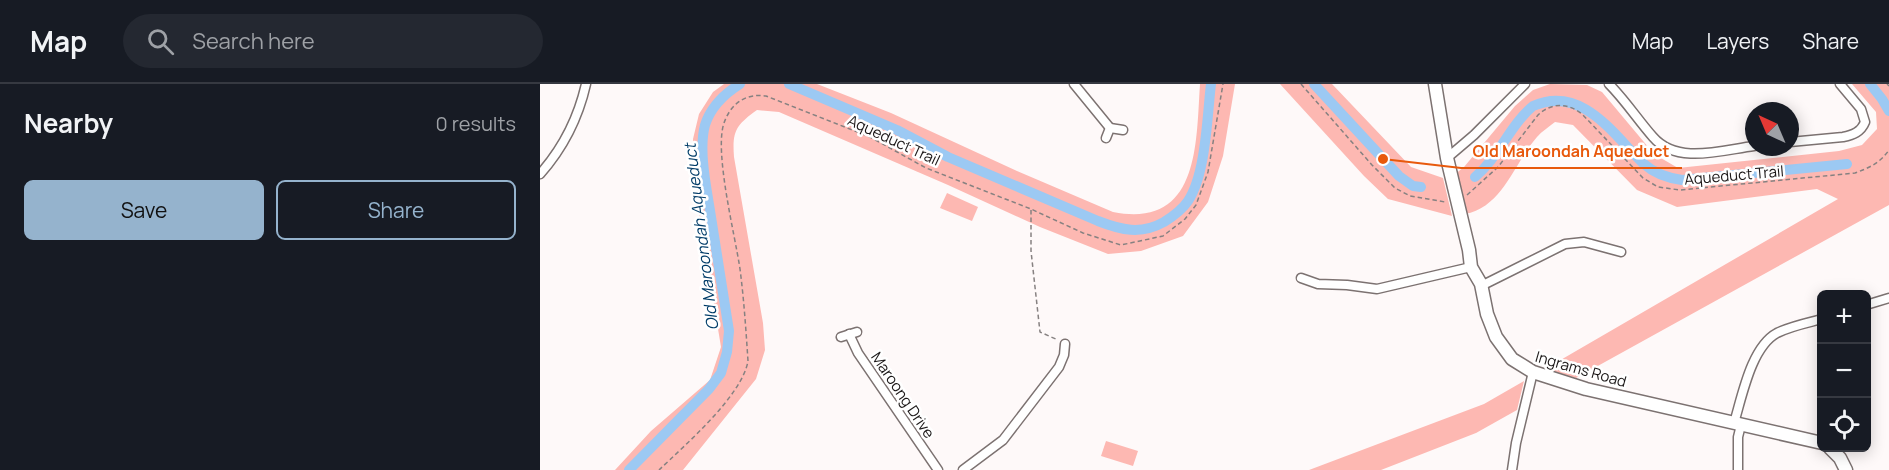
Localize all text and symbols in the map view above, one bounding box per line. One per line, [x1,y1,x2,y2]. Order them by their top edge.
search box [123,14,543,68]
text: Map [30,22,87,60]
icon: search [144,25,177,58]
text: Search here [192,26,315,56]
text: Map [1632,27,1673,55]
text: Layers [1706,27,1769,55]
text: Share [1802,27,1859,55]
north arrow [1745,102,1799,156]
text: Nearby [24,105,113,141]
street label: Aqueduct Trail [844,109,944,171]
text: 0 results [436,110,516,137]
callout: Old Maroondah Aqueduct [1461,134,1682,168]
text: Old Maroondah Aqueduct [1473,140,1670,162]
water label: Old Maroondah Aqueduct [678,141,723,332]
street label: Aqueduct Trail [1683,160,1785,190]
button: Save [24,180,264,240]
button: Share [276,180,516,240]
map controls [1817,290,1871,452]
button: + [1817,290,1871,344]
button: − [1817,344,1871,398]
street label: Ingrams Road [1533,346,1629,392]
street label: Maroong Drive [866,348,940,442]
button: locate [1817,398,1871,452]

